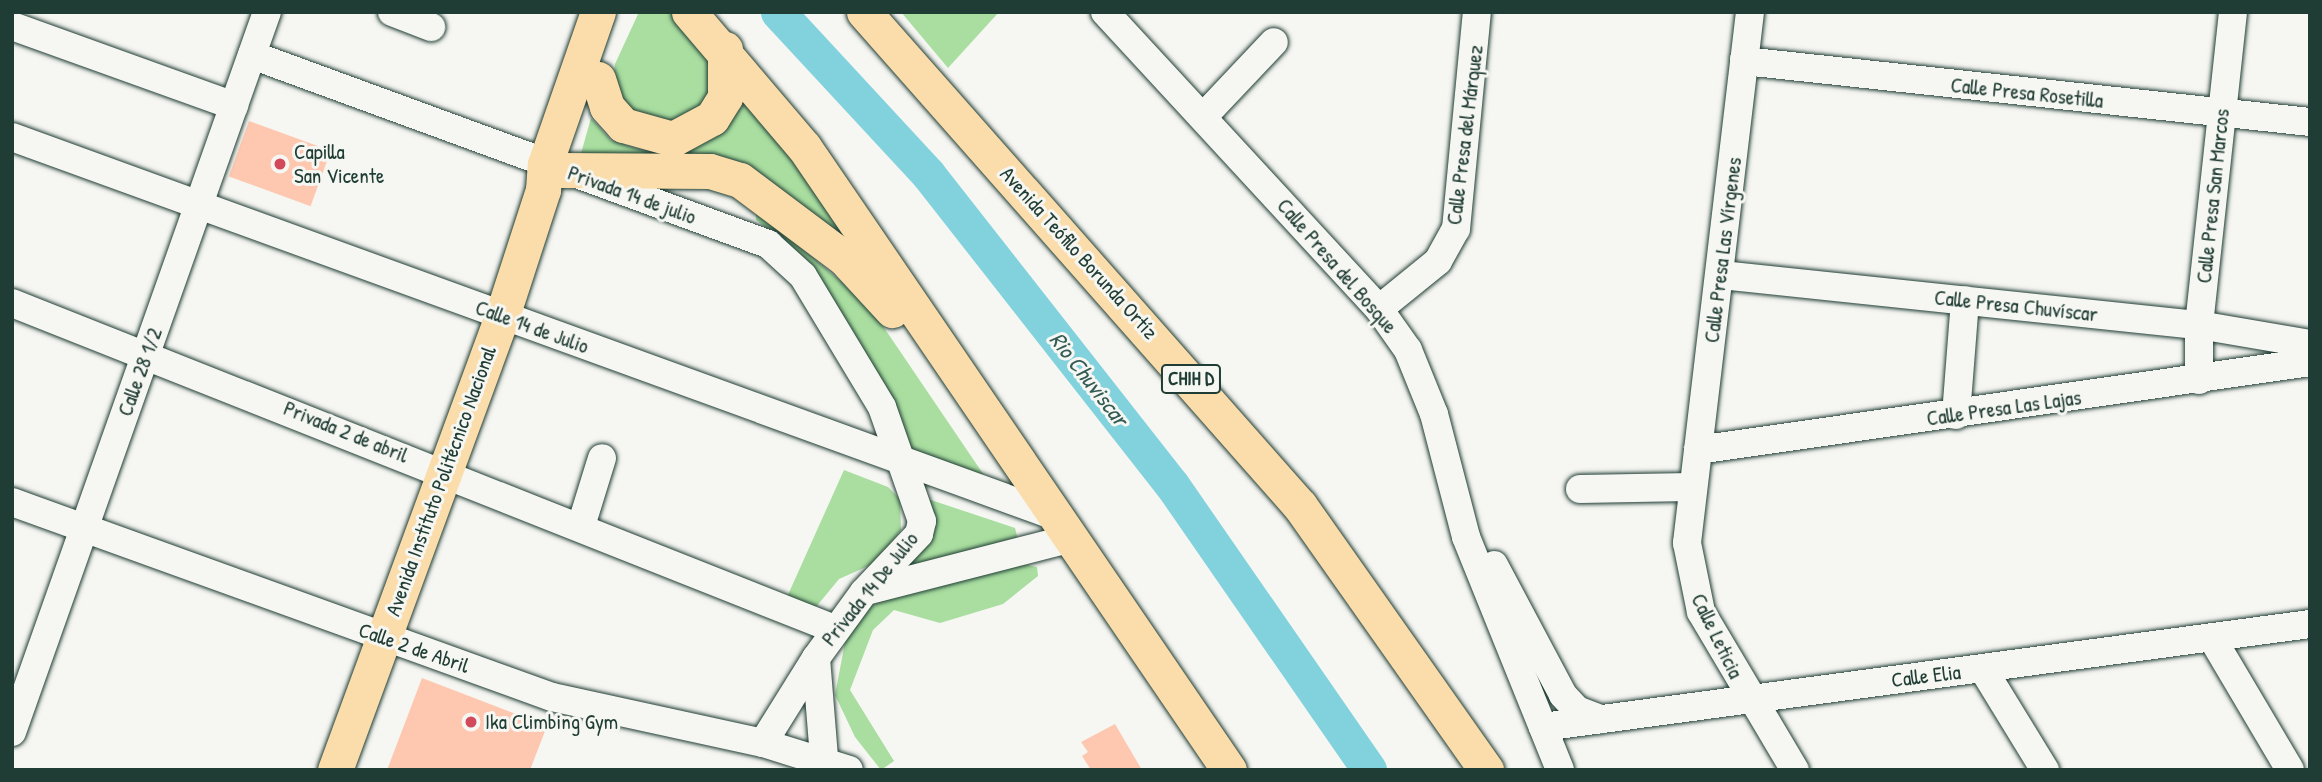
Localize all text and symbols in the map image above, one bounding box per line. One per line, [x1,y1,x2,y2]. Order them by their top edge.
street label: Calle Presa del Márquez [1441,44,1489,226]
street label: Calle Presa Rosetilla [1949,72,2105,114]
street label: Calle Presa San Marcos [2191,107,2235,285]
place label: Capilla San Vicente [294,139,384,189]
marker: Capilla San Vicente [272,156,288,172]
street label: Calle Presa Las Vírgenes [1699,156,1747,344]
street label: Privada 14 de julio [564,160,700,230]
street label: Avenida Teófilo Borunda Ortíz [995,162,1163,344]
street label: Calle Presa del Bosque [1272,193,1402,339]
street label: Calle Presa Chuvíscar [1933,285,2099,327]
street label: Calle 14 de Julio [472,295,592,359]
street label: Calle 28 1/2 [112,324,168,420]
water label: Rio Chuviscar [1044,327,1134,431]
street label: Avenida Instituto Politécnico Nacional [380,343,502,619]
road number: CHIH D [1160,364,1222,394]
street label: Calle Presa Las Lajas [1925,385,2083,431]
street label: Privada 2 de abril [280,396,412,468]
street label: Privada 14 De Julio [816,527,924,651]
street label: Calle Leticia [1686,590,1748,682]
street label: Calle 2 de Abril [355,617,473,679]
street label: Calle Elia [1890,659,1962,693]
place label: Ika Climbing Gym [485,709,618,735]
marker: Ika Climbing Gym [463,714,479,730]

